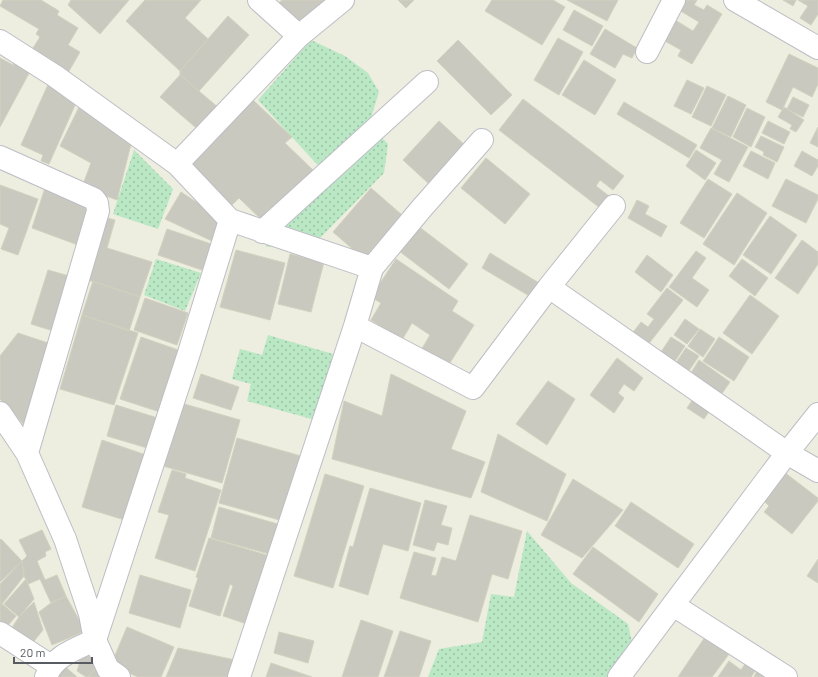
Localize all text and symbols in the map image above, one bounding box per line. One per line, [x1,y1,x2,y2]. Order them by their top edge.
scale bar [14,639,92,665]
text: 20 m [20,645,46,659]

